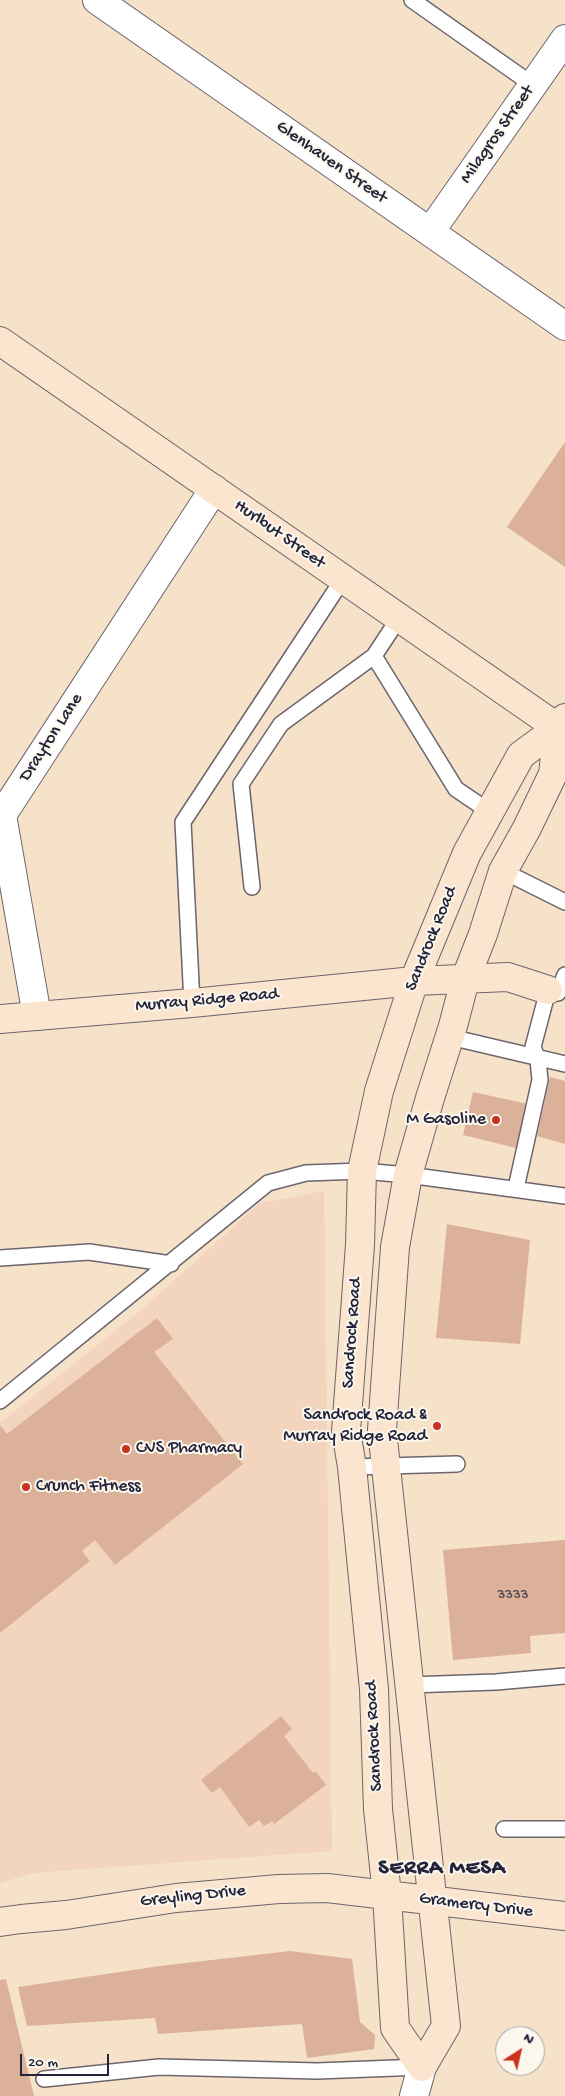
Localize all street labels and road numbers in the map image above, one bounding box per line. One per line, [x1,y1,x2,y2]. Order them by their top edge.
street label: Milagros Street [456,82,540,188]
street label: Glenhaven Street [271,117,391,209]
street label: Hurlbut Street [229,496,329,574]
street label: Drayton Lane [15,690,89,786]
street label: Sandrock Road [401,884,463,994]
street label: Murray Ridge Road [134,984,280,1018]
street label: Sandrock Road [338,1277,368,1389]
street label: Sandrock Road [361,1680,389,1792]
street label: Greyling Drive [139,1881,247,1913]
street label: Gramercy Drive [418,1888,534,1924]

